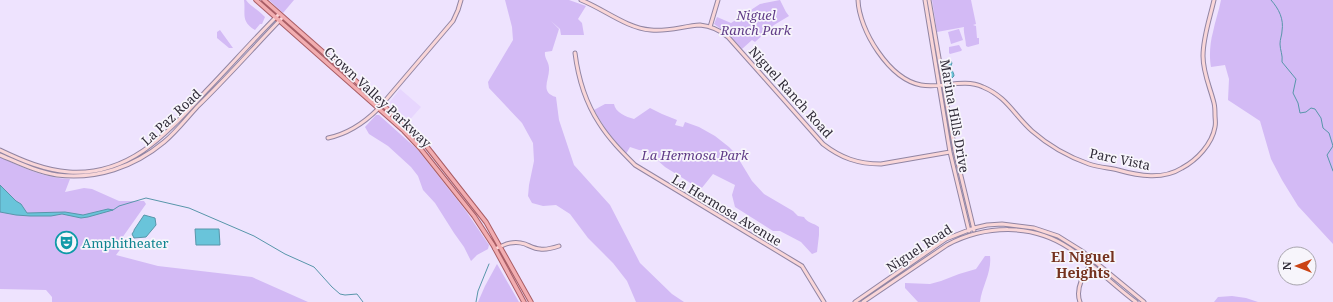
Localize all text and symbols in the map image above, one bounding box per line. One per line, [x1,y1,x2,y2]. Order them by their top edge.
park label: Niguel Ranch Park [720,6,792,39]
street label: Niguel Ranch Road [745,42,837,142]
street label: Crown Valley Parkway [321,43,436,152]
street label: Marina Hills Drive [936,58,974,174]
street label: La Paz Road [137,85,205,149]
street label: Parc Vista [1088,144,1152,174]
park label: La Hermosa Park [641,146,749,164]
street label: La Hermosa Avenue [669,170,785,250]
street label: Niguel Road [883,220,955,276]
theatre icon: Amphitheater [54,230,80,256]
place label: Amphitheater [82,234,169,252]
north arrow [1277,246,1317,286]
district label: El Niguel Heights [1051,247,1115,282]
text: N [1279,261,1294,270]

